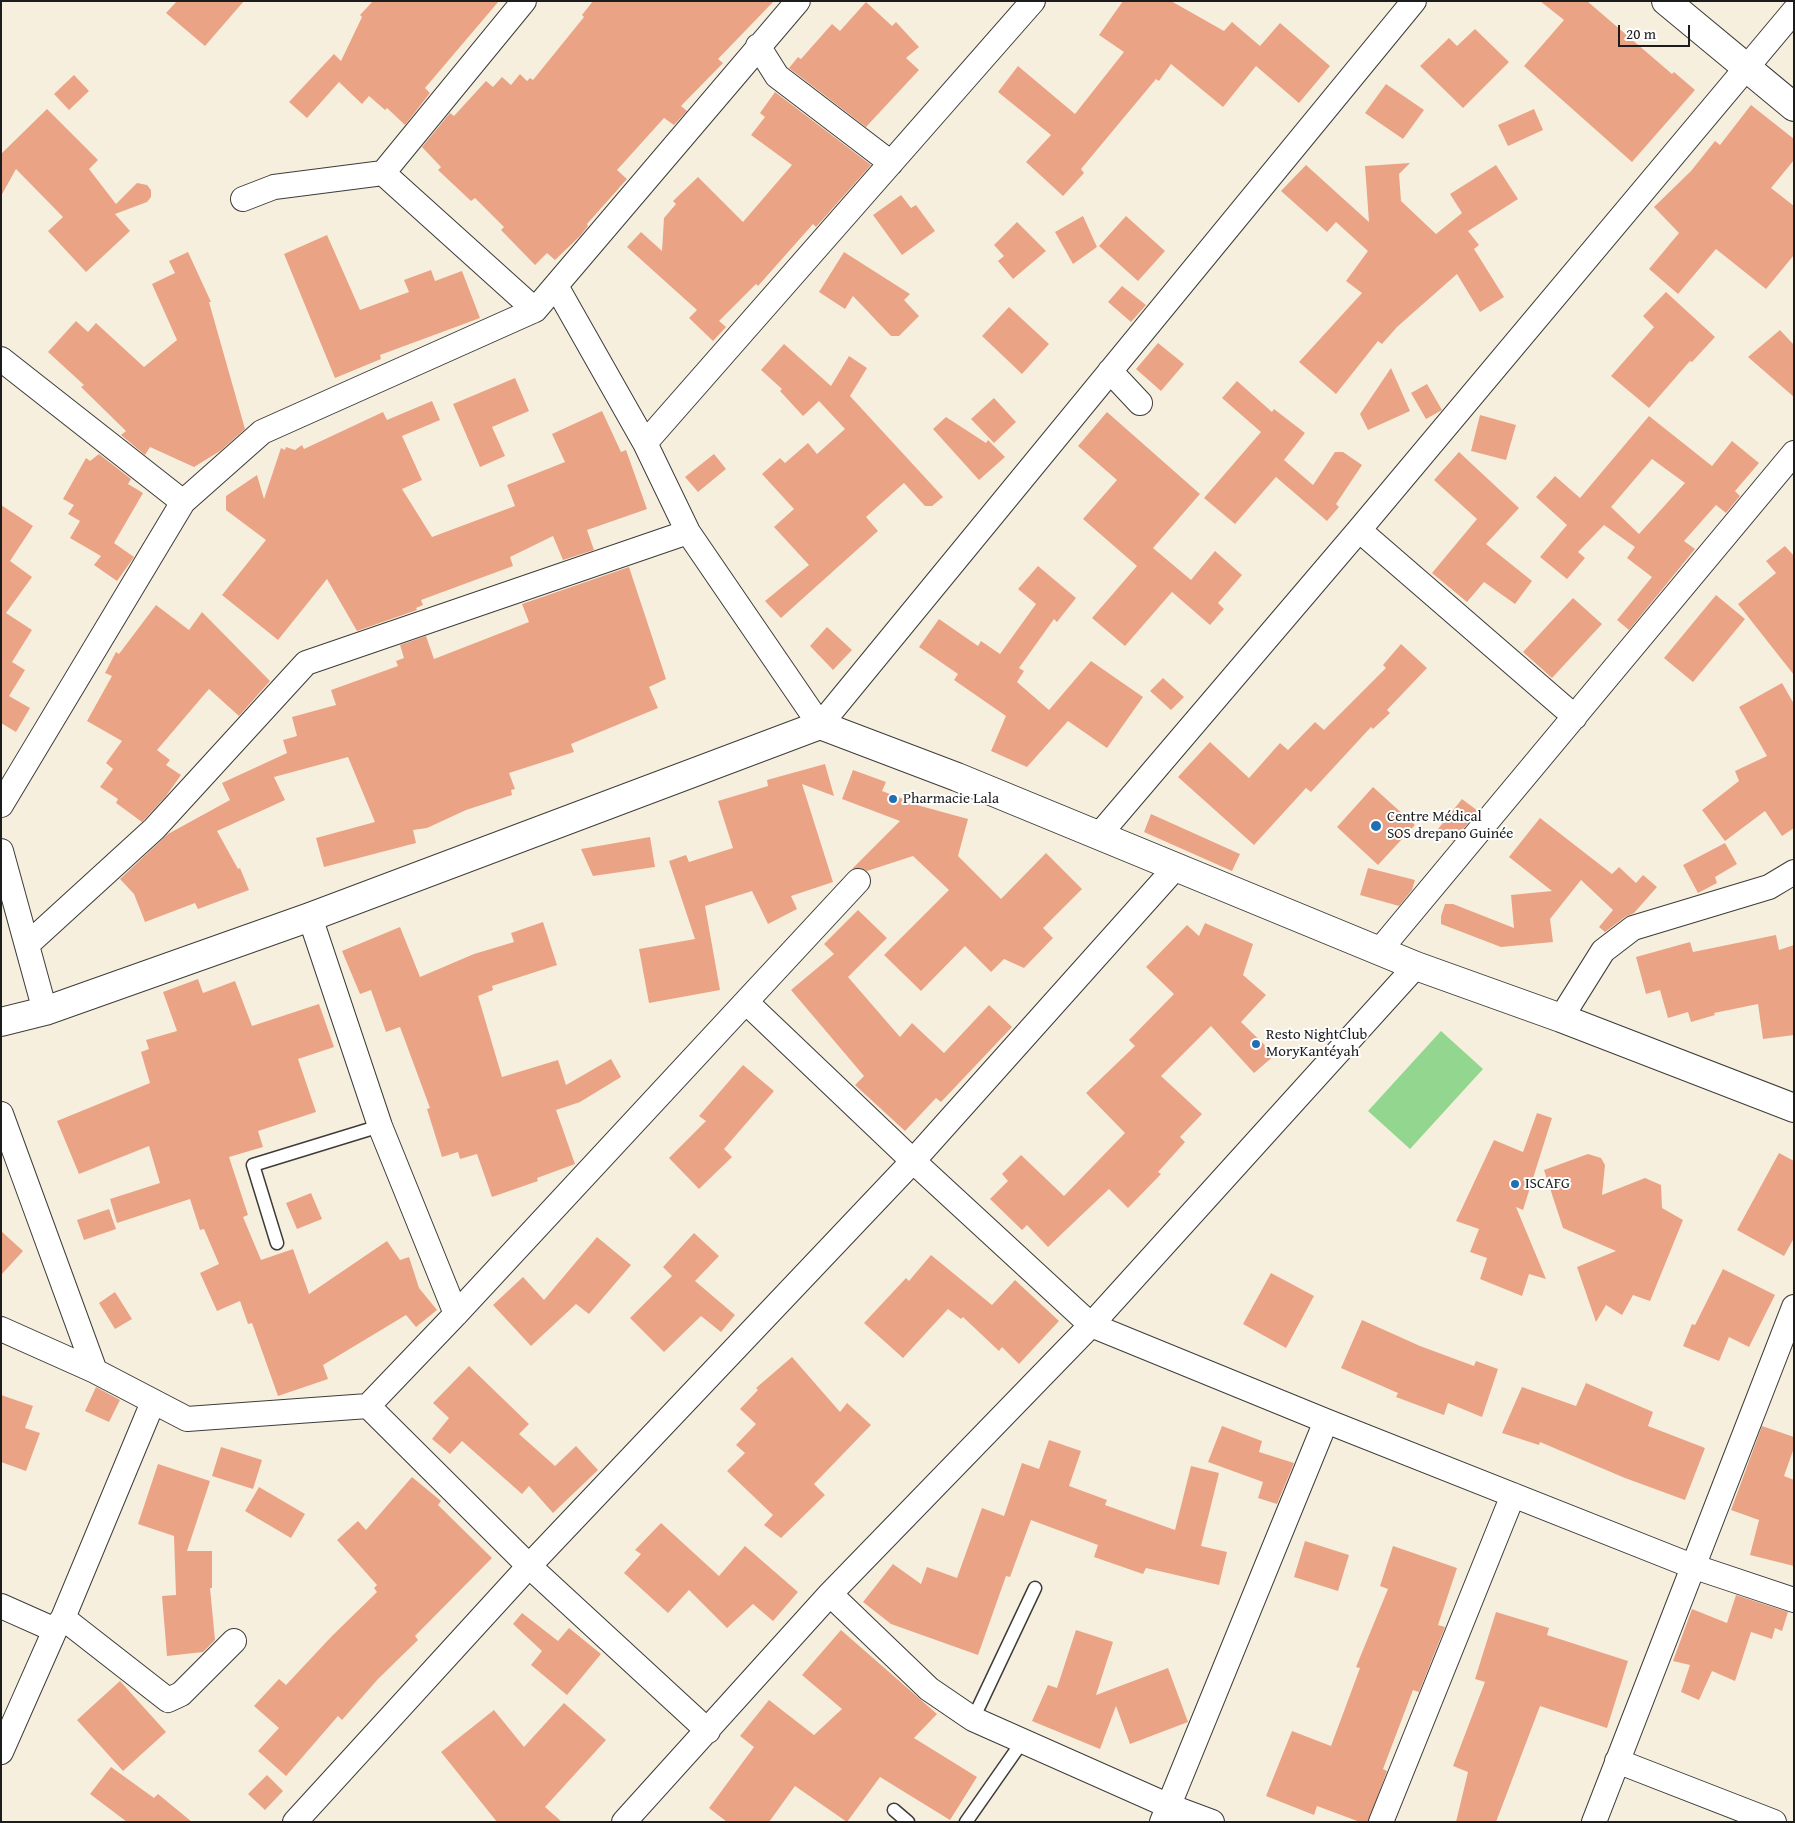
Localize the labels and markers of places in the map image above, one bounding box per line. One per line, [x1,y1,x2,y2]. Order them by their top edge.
place label: Pharmacie Lala [903,790,999,808]
marker: Pharmacie Lala [887,793,899,805]
place label: Centre Médical SOS drepano Guinée [1387,808,1513,843]
marker: Centre Médical SOS drepano Guinée [1369,819,1383,833]
place label: Resto NightClub MoryKantéyah [1266,1026,1367,1061]
marker: Resto NightClub MoryKantéyah [1250,1038,1262,1050]
place label: ISCAFG [1525,1175,1570,1193]
marker: ISCAFG [1509,1178,1521,1190]

